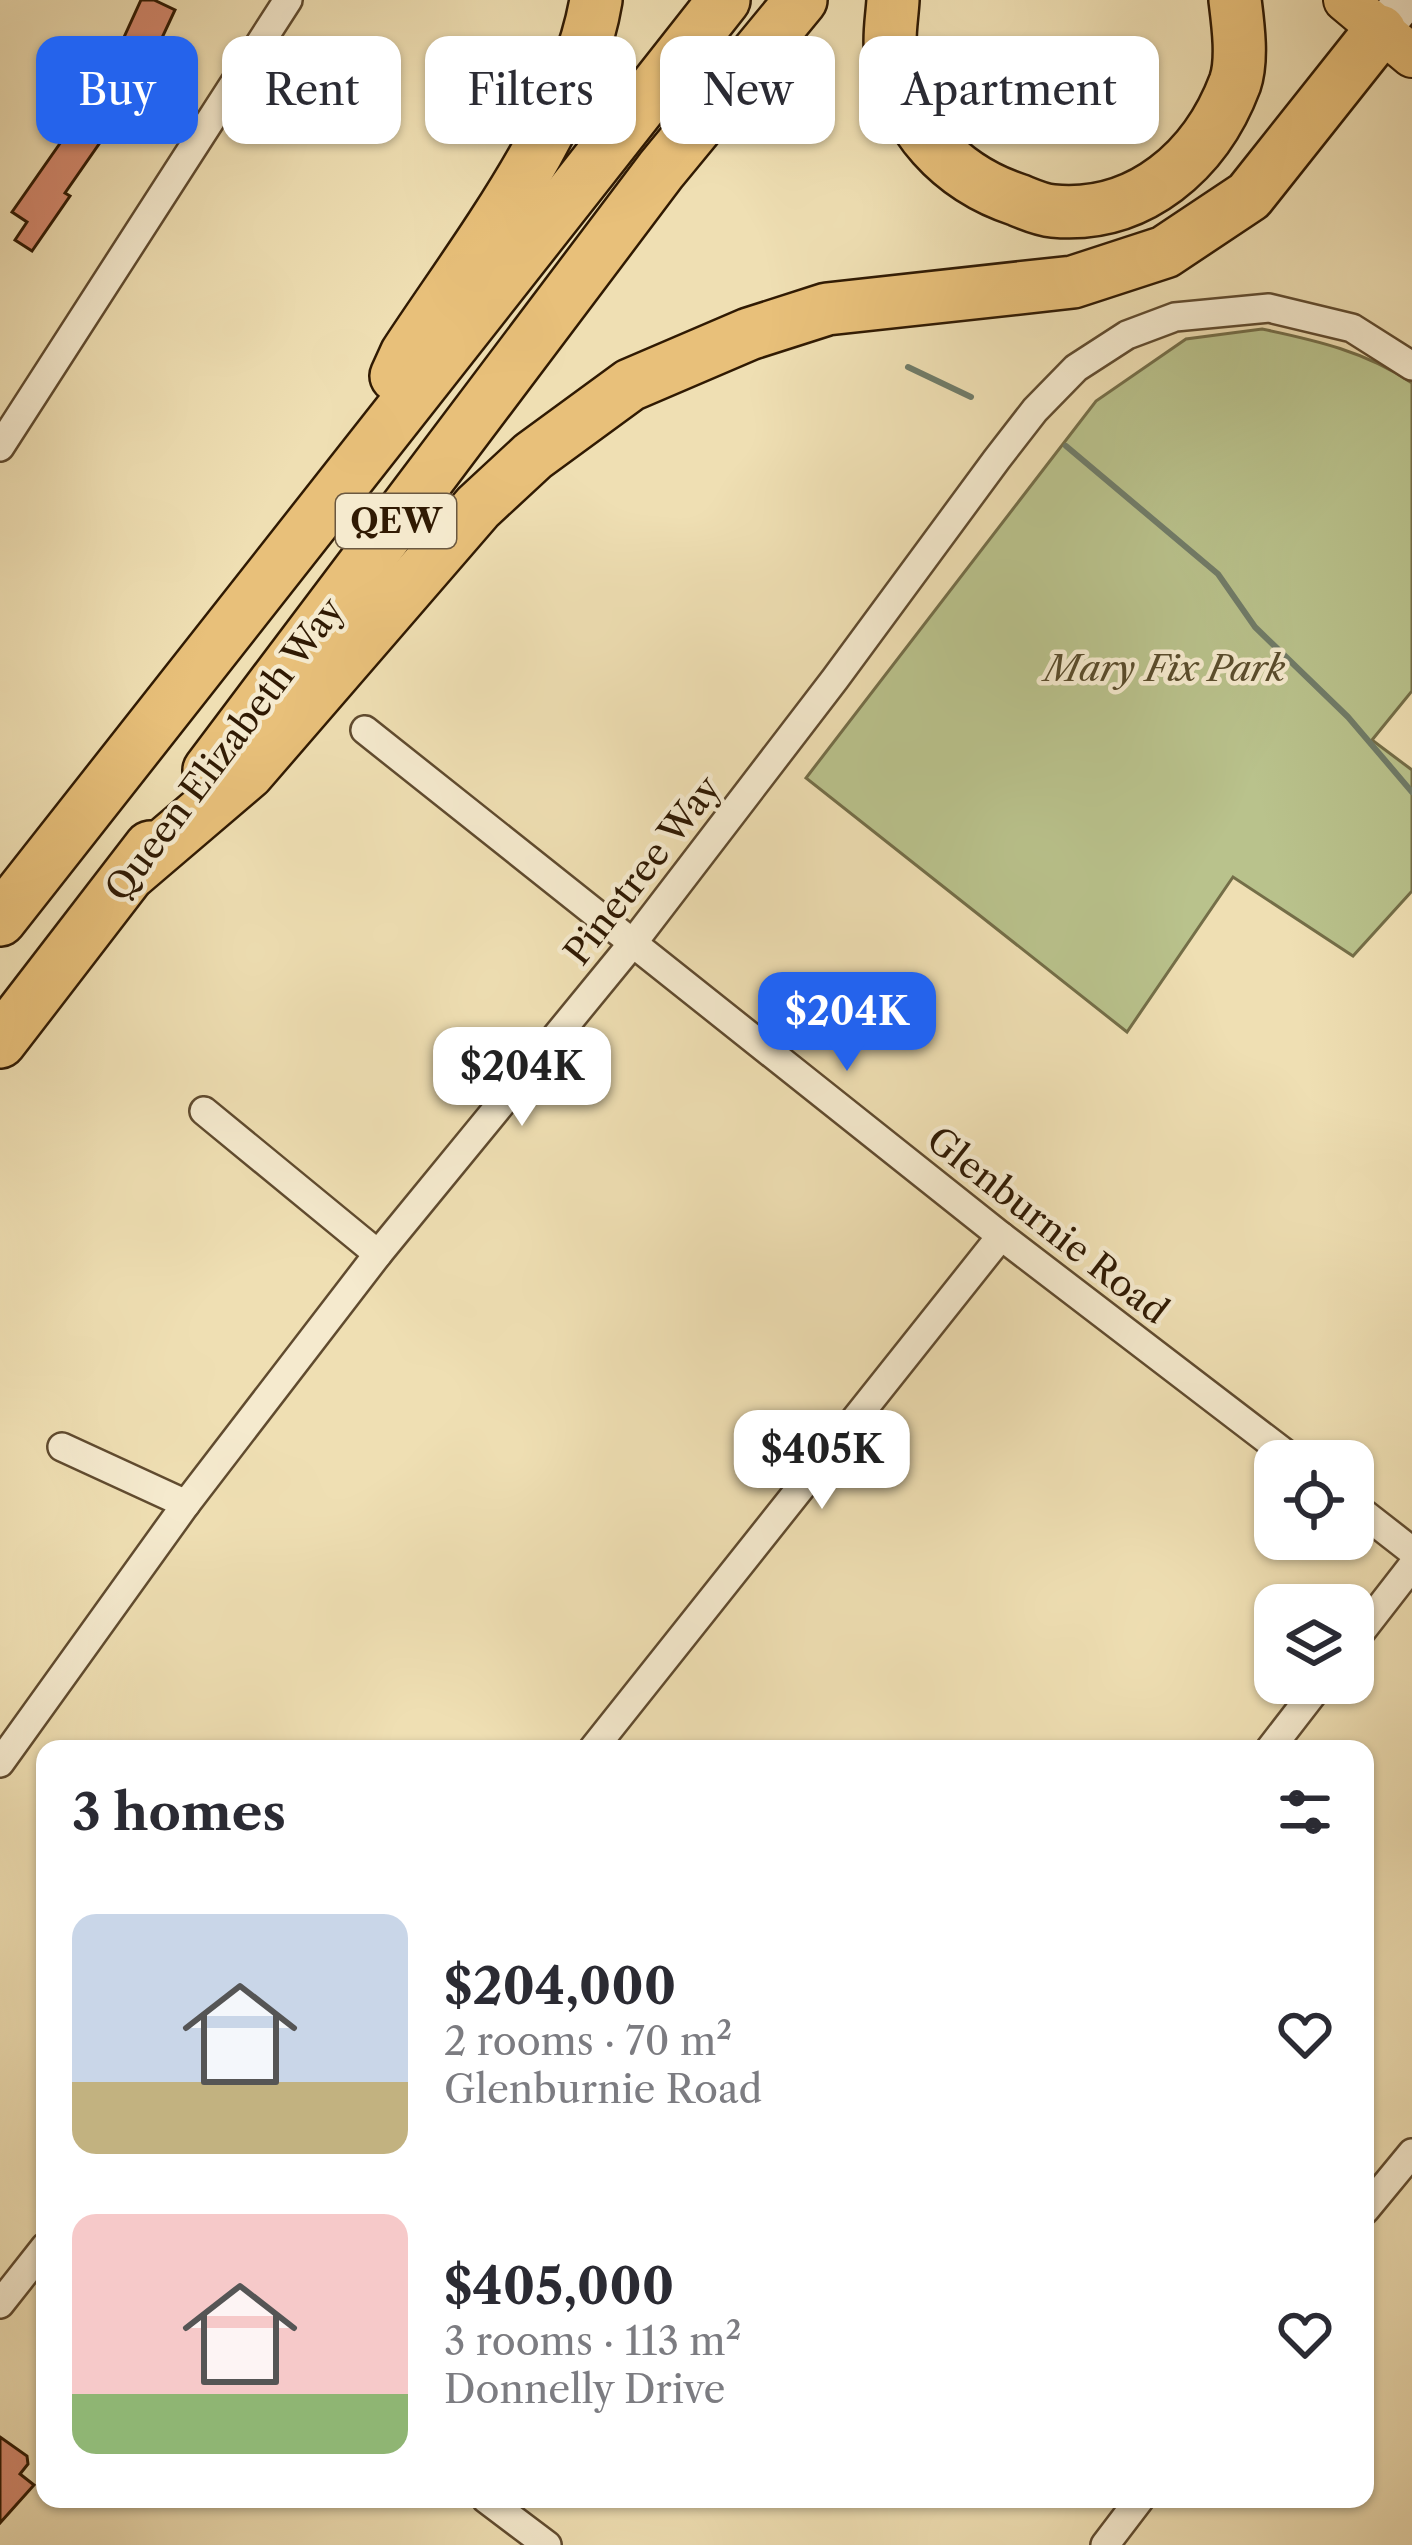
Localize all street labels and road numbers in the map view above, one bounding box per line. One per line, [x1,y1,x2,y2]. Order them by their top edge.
road number: QEW [336,494,456,548]
street label: Queen Elizabeth Way [96,588,353,909]
street label: Pinetree Way [555,766,730,973]
street label: Glenburnie Road [919,1117,1177,1333]

